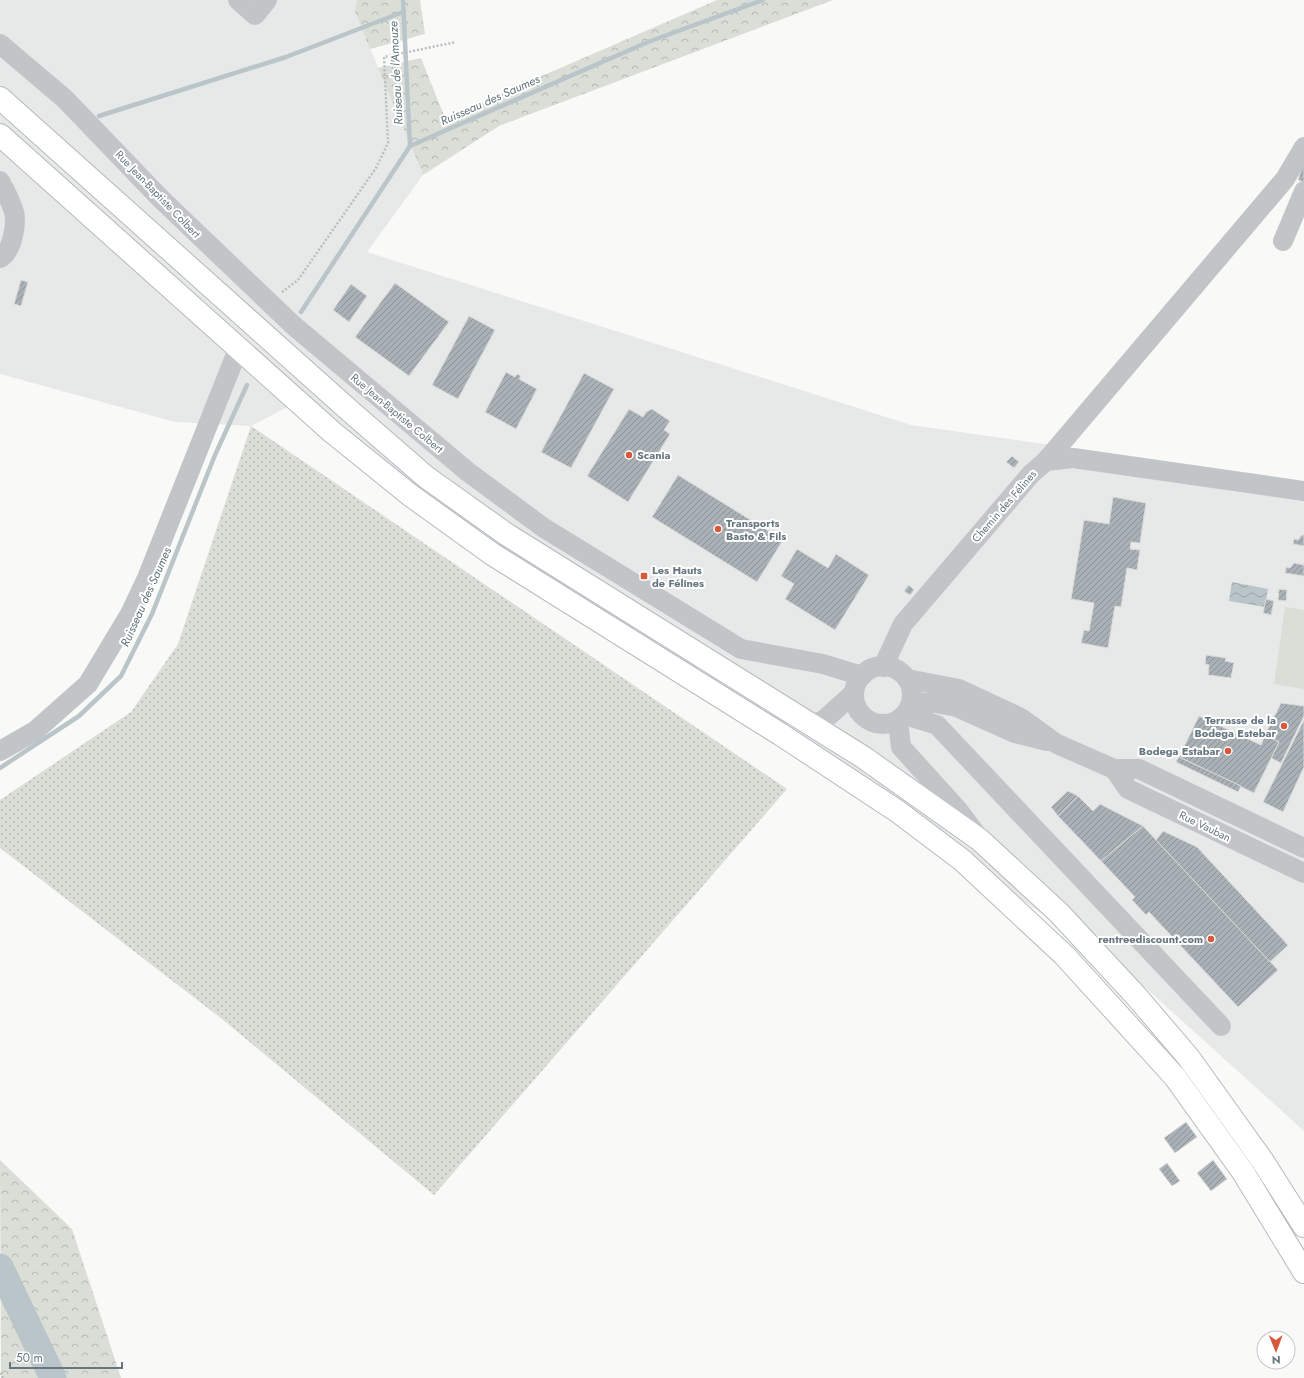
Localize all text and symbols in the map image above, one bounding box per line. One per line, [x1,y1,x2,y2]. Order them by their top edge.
water label: Ruiseau de l'Amouze [384,21,408,125]
water label: Ruisseau des Saumes [437,70,543,130]
street label: Rue Jean-Baptiste Colbert [112,147,204,242]
street label: Rue Jean-Baptiste Colbert [347,370,447,457]
place label: Scania [637,447,671,463]
marker: Scania [624,450,634,460]
street label: Chemin des Félines [968,466,1040,546]
place label: Transports Basto & Fils [726,515,786,544]
marker: Transports Basto & Fils [713,524,723,534]
water label: Ruisseau des Saumes [116,544,176,650]
place label: Les Hauts de Félines [652,562,704,591]
marker: Les Hauts de Félines [639,571,649,581]
place label: Terrasse de la Bodega Estebar [1194,712,1276,741]
marker: Terrasse de la Bodega Estebar [1279,721,1289,731]
place label: Bodega Estabar [1139,743,1220,759]
marker: Bodega Estabar [1223,746,1233,756]
street label: Rue Vauban [1177,807,1233,845]
place label: rentreediscount.com [1098,931,1203,947]
marker: rentreediscount.com [1206,934,1216,944]
north arrow [1256,1330,1296,1370]
scale bar [10,1344,122,1370]
text: 50 m [16,1349,43,1367]
text: N [1272,1352,1281,1368]

